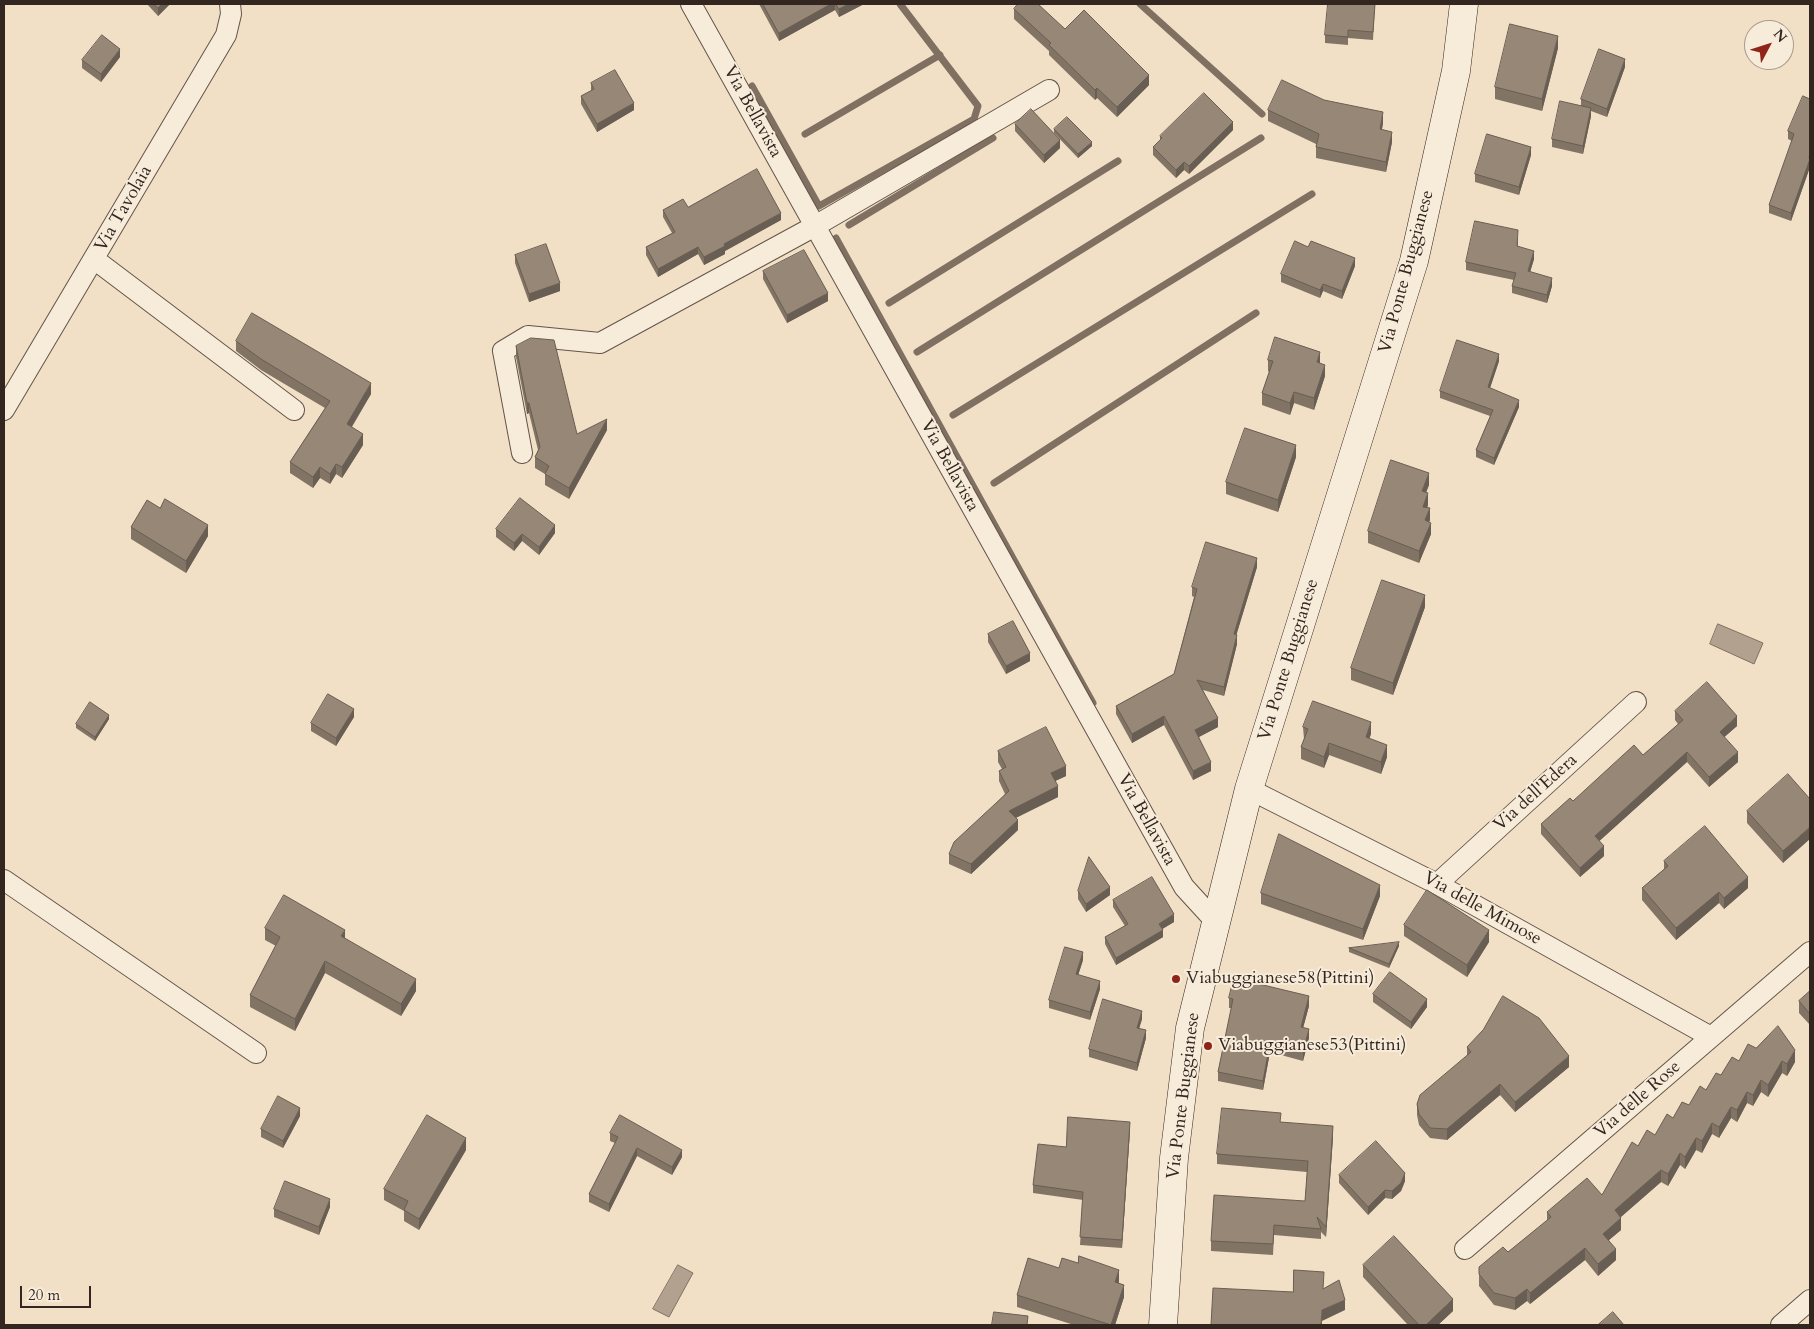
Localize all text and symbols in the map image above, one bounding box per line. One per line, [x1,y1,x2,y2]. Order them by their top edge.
north arrow [1744,20,1794,70]
text: N [1769,25,1791,46]
street label: Via Bellavista [718,62,786,162]
street label: Via Tavolaia [91,162,157,256]
street label: Via Ponte Buggianese [1375,188,1439,356]
street label: Via Bellavista [915,416,983,516]
street label: Via Ponte Buggianese [1254,577,1324,743]
street label: Via dell'Edera [1490,750,1582,836]
street label: Via Bellavista [1112,770,1180,870]
street label: Via delle Mimose [1419,868,1545,950]
place label: Viabuggianese58(Pittini) [1186,968,1375,990]
marker: Viabuggianese58(Pittini) [1170,973,1182,985]
street label: Via Ponte Buggianese [1163,1011,1205,1181]
place label: Viabuggianese53(Pittini) [1218,1035,1407,1057]
marker: Viabuggianese53(Pittini) [1202,1040,1214,1052]
street label: Via delle Rose [1590,1057,1686,1143]
scale bar [22,1276,94,1308]
text: 20 m [28,1285,60,1305]

